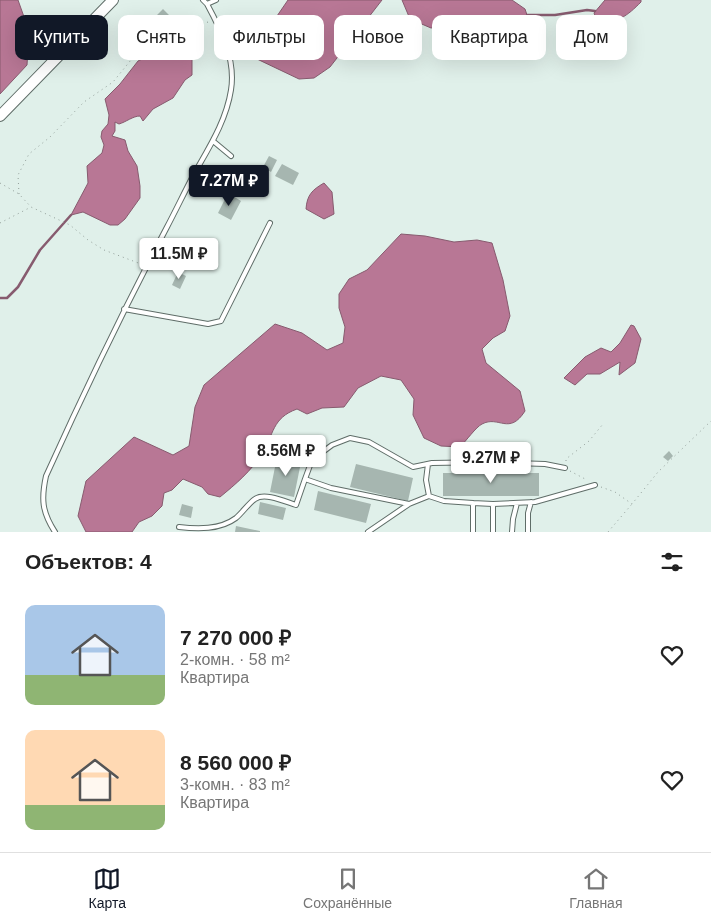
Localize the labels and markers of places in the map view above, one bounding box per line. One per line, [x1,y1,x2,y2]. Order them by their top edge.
pin: 7.27M ₽ [183,164,275,207]
pin: 11.5M ₽ [133,238,225,280]
pin: 8.56M ₽ [240,434,332,477]
pin: 9.27M ₽ [445,442,537,484]

